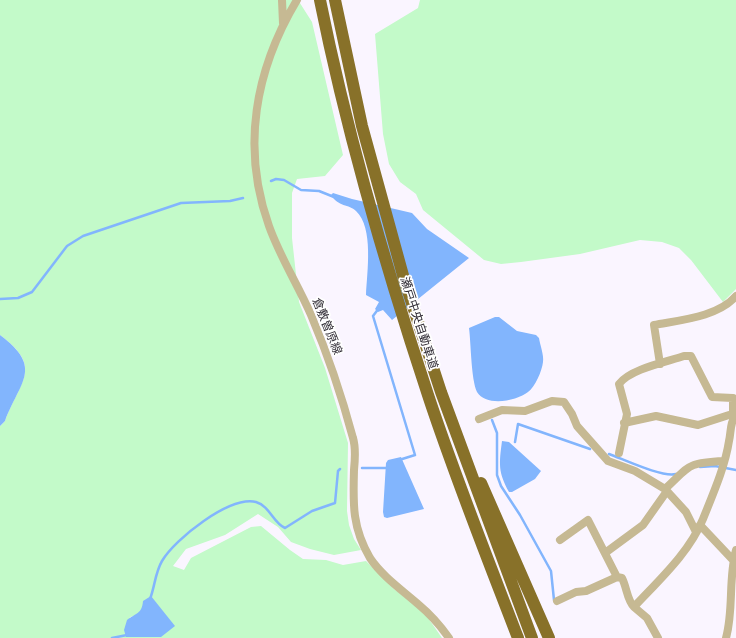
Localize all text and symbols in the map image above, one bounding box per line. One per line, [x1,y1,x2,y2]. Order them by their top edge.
street label: 瀬戸中央自動車道 [397,275,441,371]
street label: 倉敷曽原線 [309,295,345,357]

